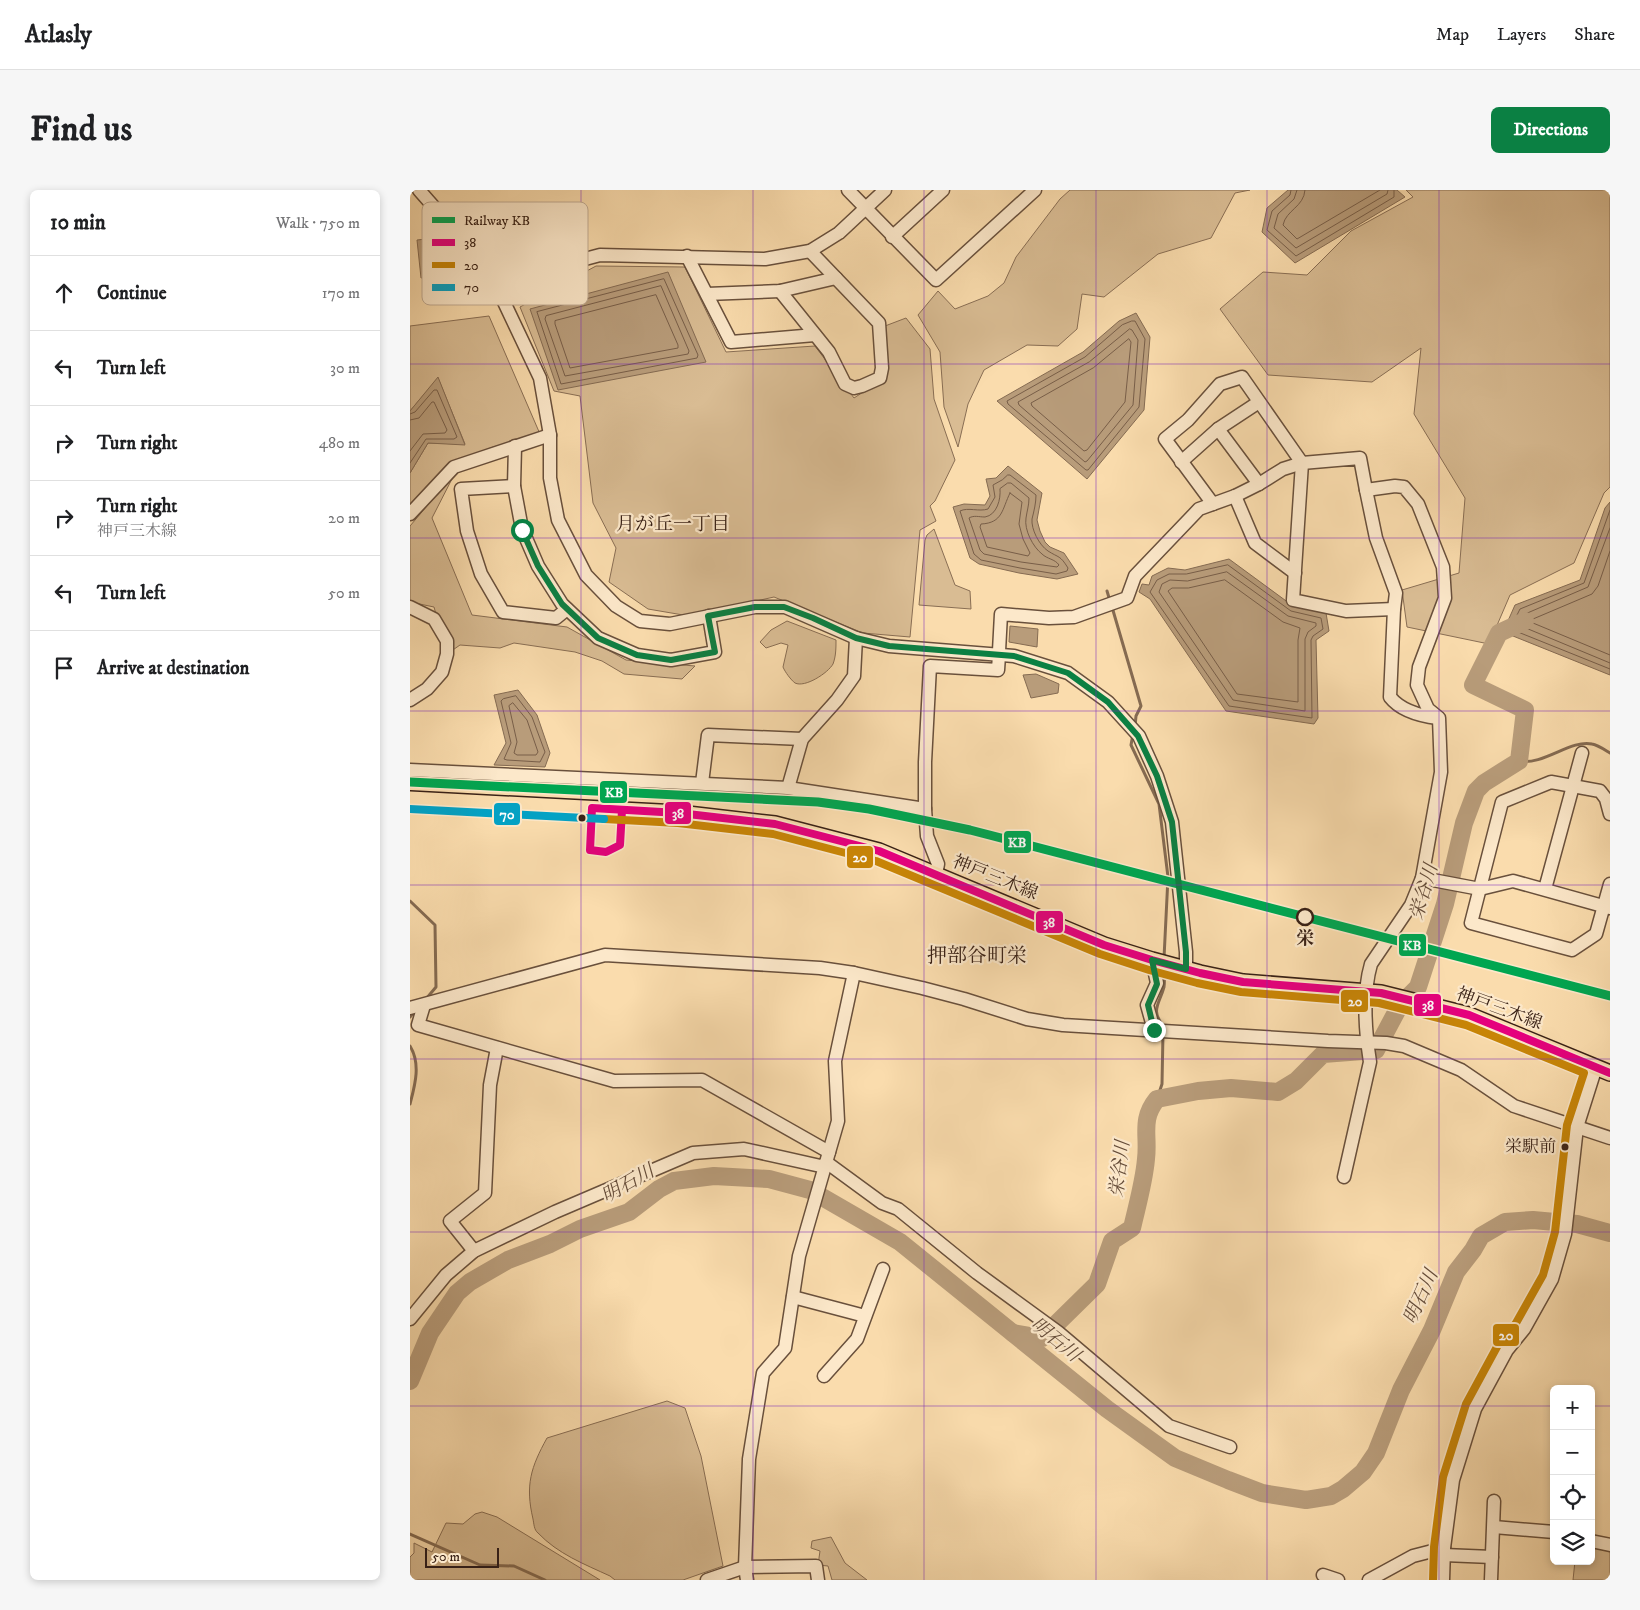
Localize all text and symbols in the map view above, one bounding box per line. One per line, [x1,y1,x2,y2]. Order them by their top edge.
text: Atlasly [25,20,92,50]
text: Map [1436,24,1469,46]
text: Layers [1497,24,1546,46]
text: Share [1574,24,1615,46]
button: Directions [1491,107,1610,153]
text: Find us [30,108,132,152]
legend [422,202,588,305]
text: 10 min [50,210,106,236]
text: Railway KB [464,212,530,230]
text: Walk · 750 m [276,213,360,233]
text: 38 [464,234,476,252]
text: 20 [464,257,478,275]
icon: ahead [50,279,78,307]
text: 70 [464,279,479,297]
text: Continue [97,282,167,305]
text: 170 m [322,283,360,303]
icon: left [50,354,78,382]
text: Turn left [97,357,166,380]
text: 30 m [330,358,360,378]
icon: right [50,429,78,457]
text: Turn right [97,432,177,455]
text: 480 m [319,433,360,453]
text: Turn right [97,495,177,518]
icon: right [50,504,78,532]
text: 20 m [328,508,360,528]
district label: 月が丘一丁目 [616,513,730,536]
route start [511,519,534,542]
text: 神戸三木線 [97,521,177,541]
icon: left [50,579,78,607]
text: Turn left [97,582,166,605]
text: 50 m [328,583,360,603]
icon: arrive [50,654,78,682]
text: Arrive at destination [97,657,249,680]
line badge: KB [599,780,628,804]
text: KB [605,784,623,802]
line badge: 38 [664,801,692,825]
line badge: 70 [493,802,521,826]
text: 38 [672,805,684,823]
text: 70 [500,806,515,824]
unlabelled marker [577,813,587,823]
line badge: KB [1003,830,1032,854]
text: KB [1008,834,1026,852]
line badge: 20 [846,845,874,869]
text: 20 [853,849,868,867]
street label: 神戸三木線 [949,851,1041,905]
water label: 栄谷川 [1405,860,1443,923]
marker: 栄 [1296,908,1314,926]
line badge: 38 [1035,910,1064,934]
text: 38 [1043,914,1055,932]
place label: 栄 [1296,928,1314,950]
line badge: KB [1398,933,1427,957]
text: KB [1403,937,1421,955]
district label: 押部谷町栄 [927,944,1027,969]
street label: 神戸三木線 [1453,983,1545,1035]
line badge: 20 [1340,989,1369,1013]
text: 20 [1348,993,1363,1011]
line badge: 38 [1413,993,1442,1017]
text: 38 [1422,997,1434,1015]
route end [1143,1019,1166,1042]
place label: 栄駅前 [1505,1136,1556,1158]
water label: 栄谷川 [1105,1137,1135,1199]
marker: 栄駅前 [1560,1142,1570,1152]
water label: 明石川 [598,1159,660,1208]
water label: 明石川 [1399,1264,1444,1328]
water label: 明石川 [1026,1313,1086,1368]
line badge: 20 [1492,1323,1520,1347]
text: 20 [1499,1327,1514,1345]
map controls [1550,1385,1595,1565]
button: + [1550,1385,1595,1430]
button: − [1550,1430,1595,1475]
button: locate [1550,1475,1595,1520]
button: layers [1550,1520,1595,1565]
scale bar [425,1545,499,1568]
text: 50 m [432,1548,460,1566]

